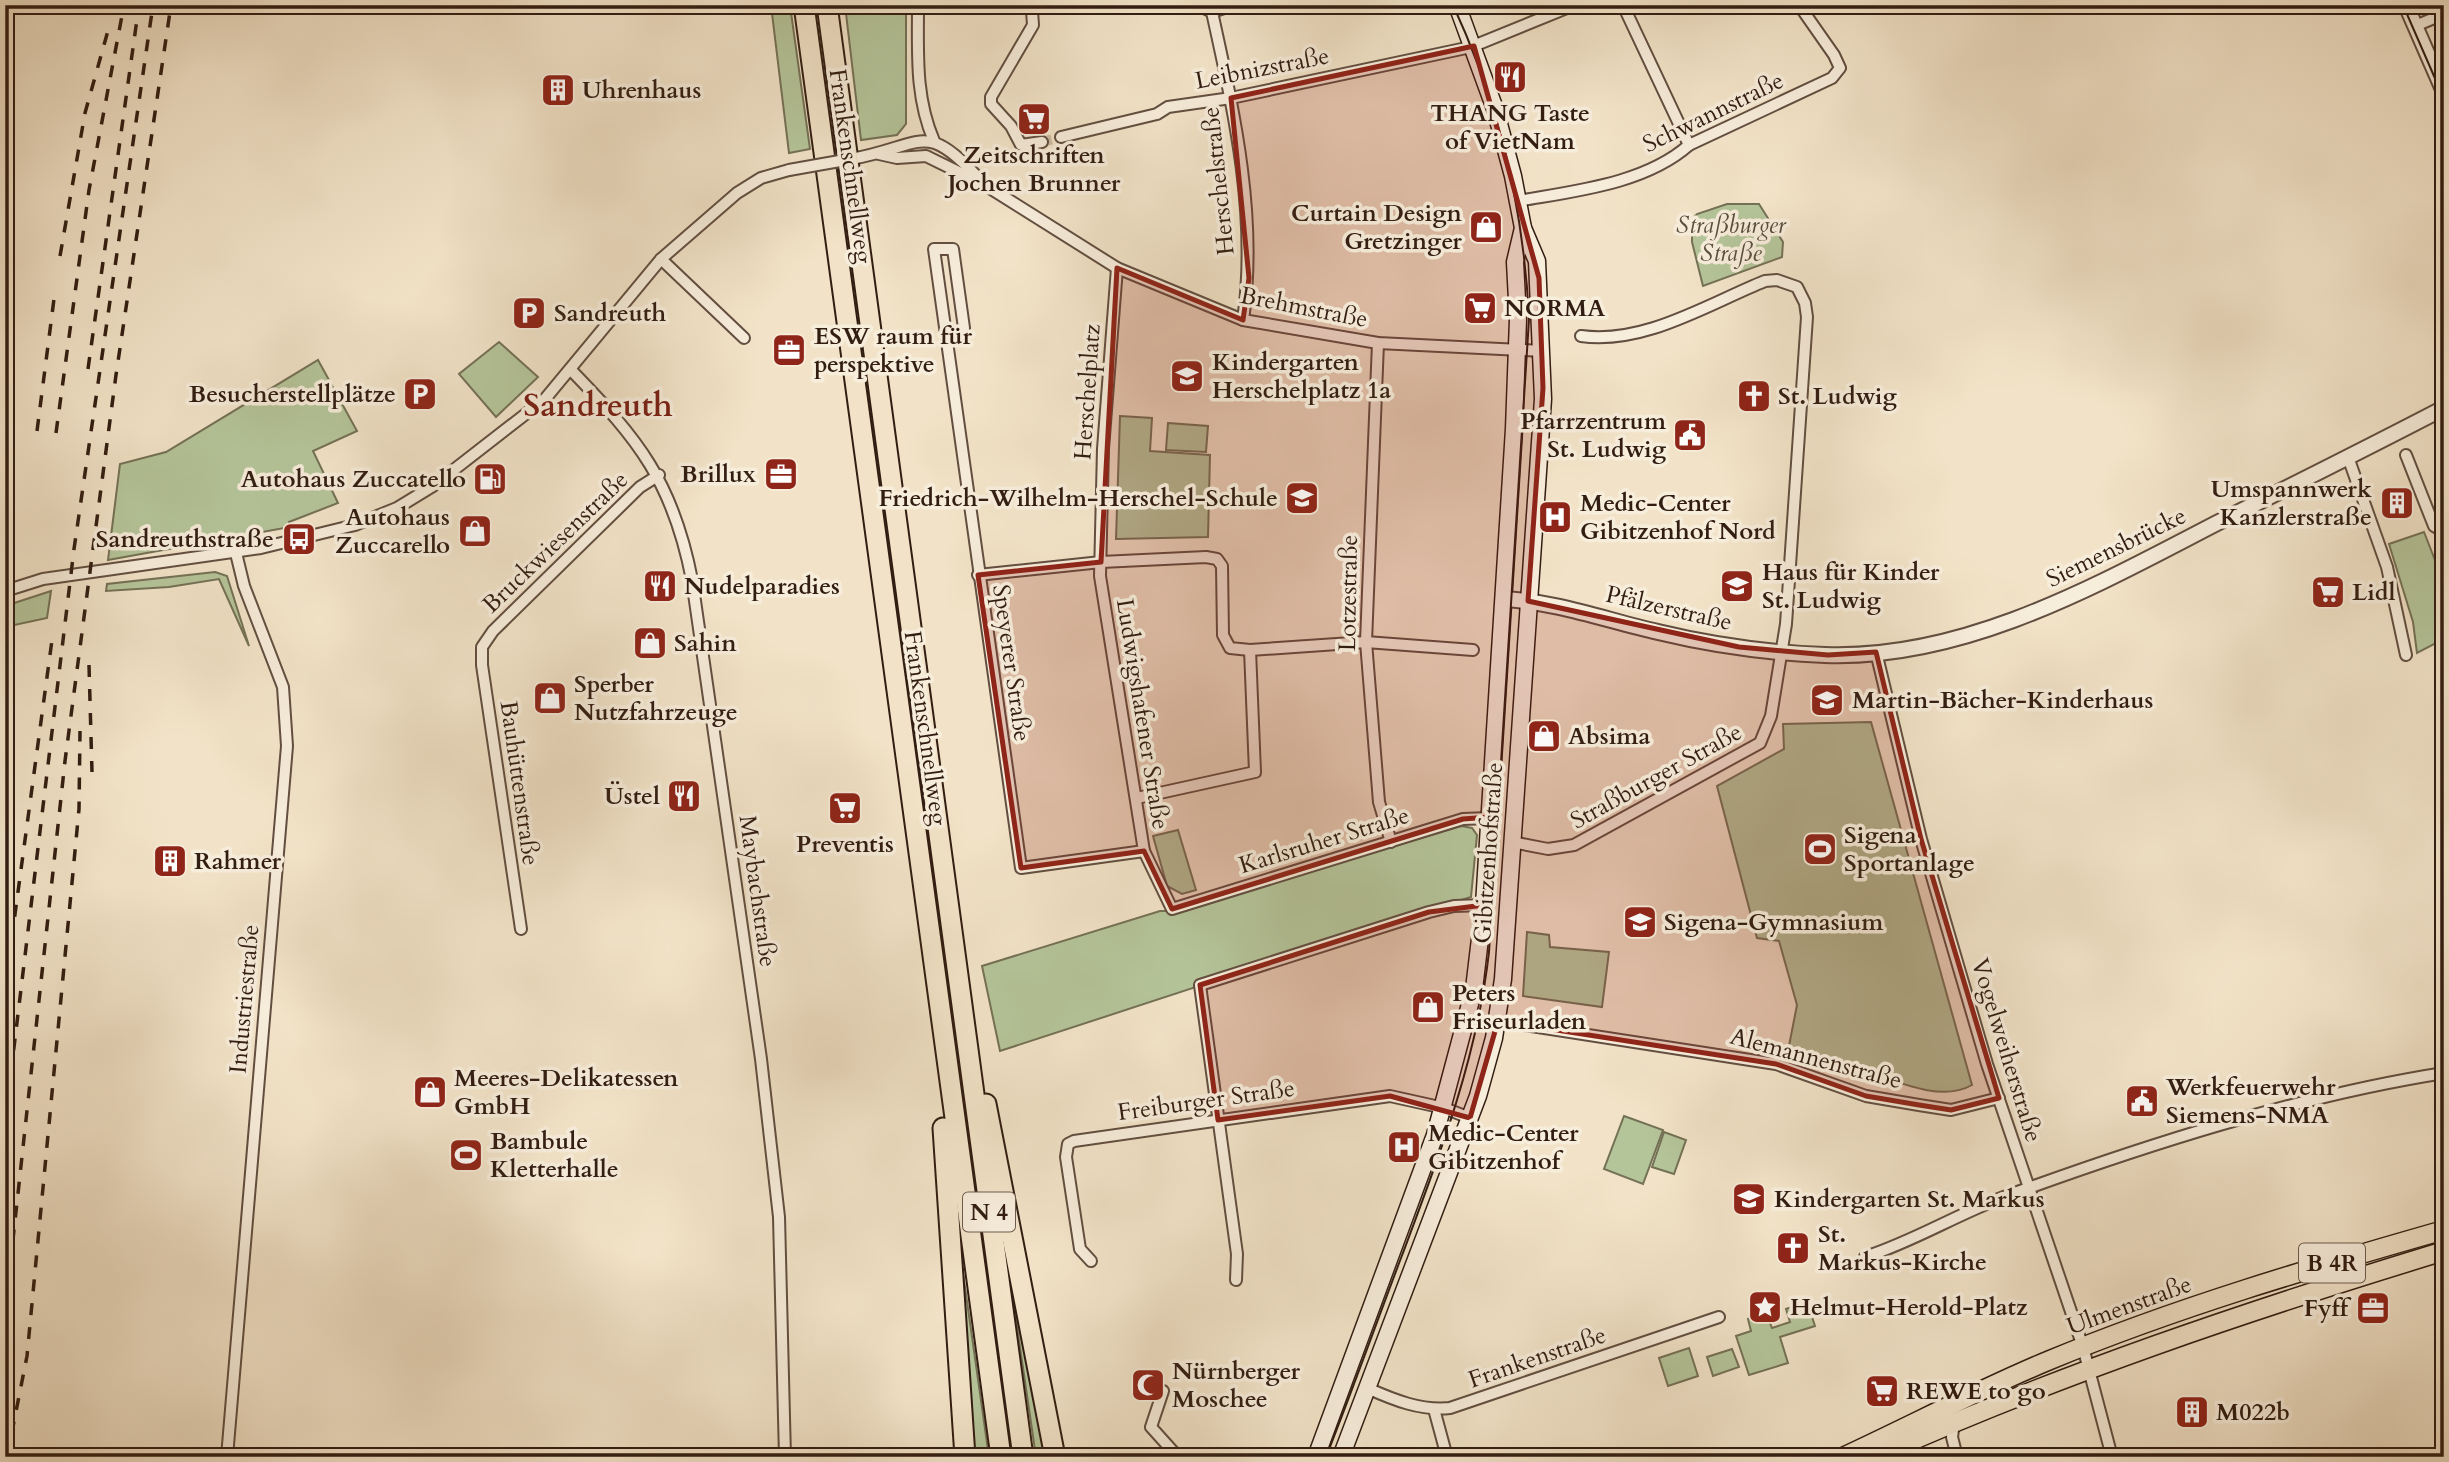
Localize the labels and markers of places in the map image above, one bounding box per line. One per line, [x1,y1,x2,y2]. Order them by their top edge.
restaurant icon: THANG Taste of VietNam [1491,58,1529,96]
building icon: Uhrenhaus [539,71,577,109]
place label: Uhrenhaus [582,74,701,107]
place label: THANG Taste of VietNam [1430,97,1590,158]
supermarket icon: Zeitschriften Jochen Brunner [1015,100,1053,138]
place label: Zeitschriften Jochen Brunner [945,139,1121,200]
place label: Curtain Design Gretzinger [1291,197,1463,258]
shop icon: Curtain Design Gretzinger [1467,208,1505,246]
supermarket icon: NORMA [1461,289,1499,327]
place label: NORMA [1504,292,1605,325]
parking icon: Sandreuth [510,294,548,332]
place label: Sandreuth [554,297,666,330]
place label: ESW raum für perspektive [814,320,973,381]
office icon: ESW raum für perspektive [770,331,808,369]
place label: Kindergarten Herschelplatz 1a [1212,346,1391,407]
school or university icon: Kindergarten Herschelplatz 1a [1168,357,1206,395]
parking icon: Besucherstellplätze [401,375,439,413]
church icon: St. Ludwig [1735,377,1773,415]
place label: Besucherstellplätze [189,378,396,411]
place label: St. Ludwig [1778,380,1897,413]
place label: Pfarrzentrum St. Ludwig [1520,405,1667,466]
public building icon: Pfarrzentrum St. Ludwig [1671,416,1709,454]
office icon: Brillux [762,455,800,493]
place label: Brillux [680,458,756,491]
fuel station icon: Autohaus Zuccatello [471,460,509,498]
place label: Autohaus Zuccatello [241,463,466,496]
place label: Umspannwerk Kanzlerstraße [2211,473,2372,534]
school or university icon: Friedrich-Wilhelm-Herschel-Schule [1283,479,1321,517]
place label: Friedrich-Wilhelm-Herschel-Schule [878,482,1278,515]
building icon: Umspannwerk Kanzlerstraße [2378,484,2416,522]
place label: Medic-Center Gibitzenhof Nord [1580,487,1776,548]
hospital icon: Medic-Center Gibitzenhof Nord [1536,498,1574,536]
place label: Autohaus Zuccarello [335,501,450,562]
shop icon: Autohaus Zuccarello [456,512,494,550]
bus stop icon: Sandreuthstraße [280,520,318,558]
place label: Sandreuthstraße [96,523,274,556]
place label: Haus für Kinder St. Ludwig [1762,556,1940,617]
restaurant icon: Nudelparadies [641,567,679,605]
school or university icon: Haus für Kinder St. Ludwig [1718,567,1756,605]
place label: Nudelparadies [684,570,840,603]
supermarket icon: Lidl [2309,573,2347,611]
place label: Lidl [2352,576,2396,609]
shop icon: Sahin [631,624,669,662]
place label: Sahin [674,627,737,660]
place label: Sperber Nutzfahrzeuge [574,668,738,729]
shop icon: Sperber Nutzfahrzeuge [531,679,569,717]
school or university icon: Martin-Bächer-Kinderhaus [1808,681,1846,719]
place label: Martin-Bächer-Kinderhaus [1852,684,2153,717]
shop icon: Absima [1525,717,1563,755]
place label: Absima [1568,720,1650,753]
restaurant icon: Üstel [665,777,703,815]
place label: Üstel [604,780,660,813]
supermarket icon: Preventis [826,789,864,827]
place label: Sigena Sportanlage [1844,819,1975,880]
place label: Preventis [796,828,894,861]
sports icon: Sigena Sportanlage [1801,830,1839,868]
building icon: Rahmer [151,842,189,880]
place label: Rahmer [194,845,282,878]
school or university icon: Sigena-Gymnasium [1621,903,1659,941]
place label: Sigena-Gymnasium [1664,906,1884,939]
place label: Peters Friseurladen [1452,977,1587,1038]
shop icon: Peters Friseurladen [1409,988,1447,1026]
place label: Meeres-Delikatessen GmbH [454,1062,679,1123]
place label: Werkfeuerwehr Siemens-NMA [2165,1071,2336,1132]
shop icon: Meeres-Delikatessen GmbH [411,1073,449,1111]
public building icon: Werkfeuerwehr Siemens-NMA [2123,1082,2161,1120]
place label: Medic-Center Gibitzenhof [1428,1117,1579,1178]
place label: Bambule Kletterhalle [490,1125,619,1186]
hospital icon: Medic-Center Gibitzenhof [1385,1128,1423,1166]
sports icon: Bambule Kletterhalle [447,1136,485,1174]
school or university icon: Kindergarten St. Markus [1730,1180,1768,1218]
place label: Kindergarten St. Markus [1774,1183,2045,1216]
place label: St. Markus-Kirche [1818,1218,1987,1279]
church icon: St. Markus-Kirche [1774,1229,1812,1267]
place icon: Helmut-Herold-Platz [1746,1288,1784,1326]
office icon: Fyff [2354,1289,2392,1327]
place label: Helmut-Herold-Platz [1790,1291,2028,1324]
place label: Fyff [2304,1292,2352,1325]
place label: Nürnberger Moschee [1172,1355,1300,1416]
mosque icon: Nürnberger Moschee [1129,1366,1167,1404]
supermarket icon: REWE to go [1863,1372,1901,1410]
place label: REWE to go [1906,1375,2046,1408]
building icon: M022b [2173,1393,2211,1431]
place label: M022b [2216,1396,2290,1429]

